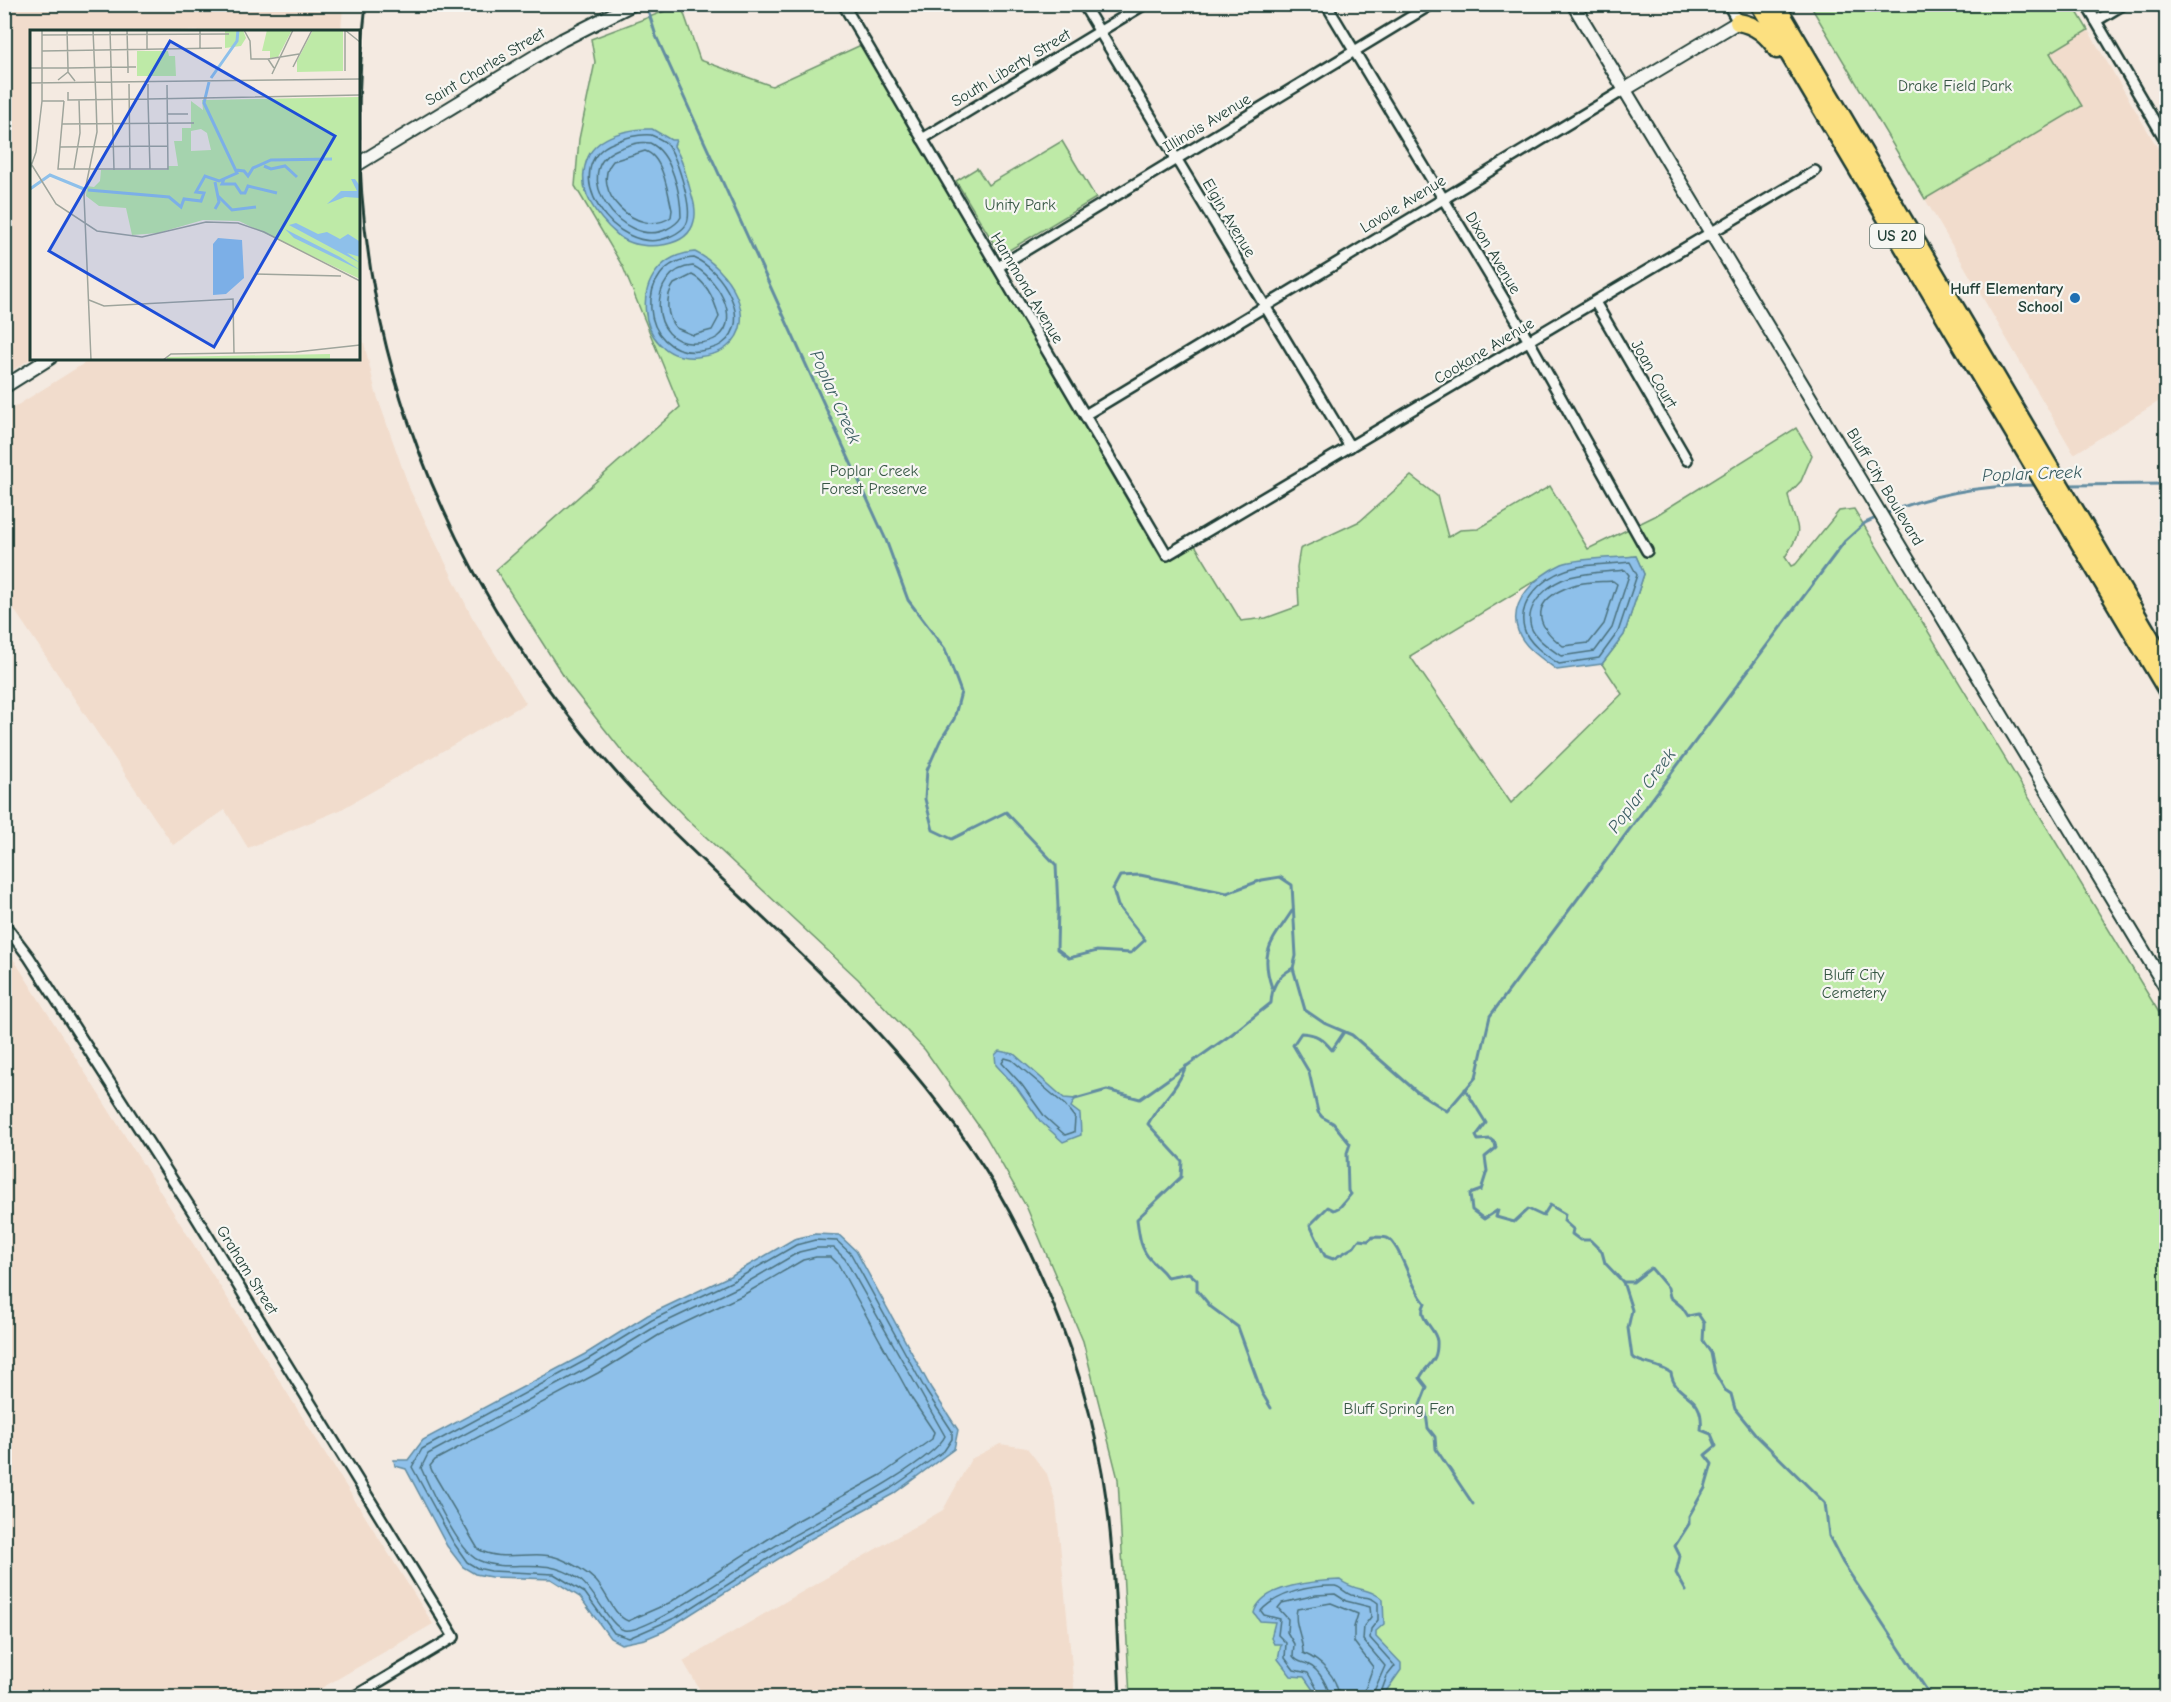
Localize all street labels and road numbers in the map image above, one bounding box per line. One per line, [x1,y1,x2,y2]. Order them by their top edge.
street label: Saint Charles Street [422,24,548,110]
street label: South Liberty Street [948,25,1074,111]
street label: Illinois Avenue [1160,90,1254,156]
street label: Lavoie Avenue [1357,171,1449,237]
street label: Elgin Avenue [1199,176,1259,260]
street label: Dixon Avenue [1462,209,1524,297]
road number: US 20 [1870,224,1924,248]
street label: Hammond Avenue [987,229,1067,347]
street label: Cookane Avenue [1431,314,1537,388]
street label: Joan Court [1627,337,1681,412]
street label: Bluff City Boulevard [1843,425,1927,549]
street label: Graham Street [213,1222,282,1318]

